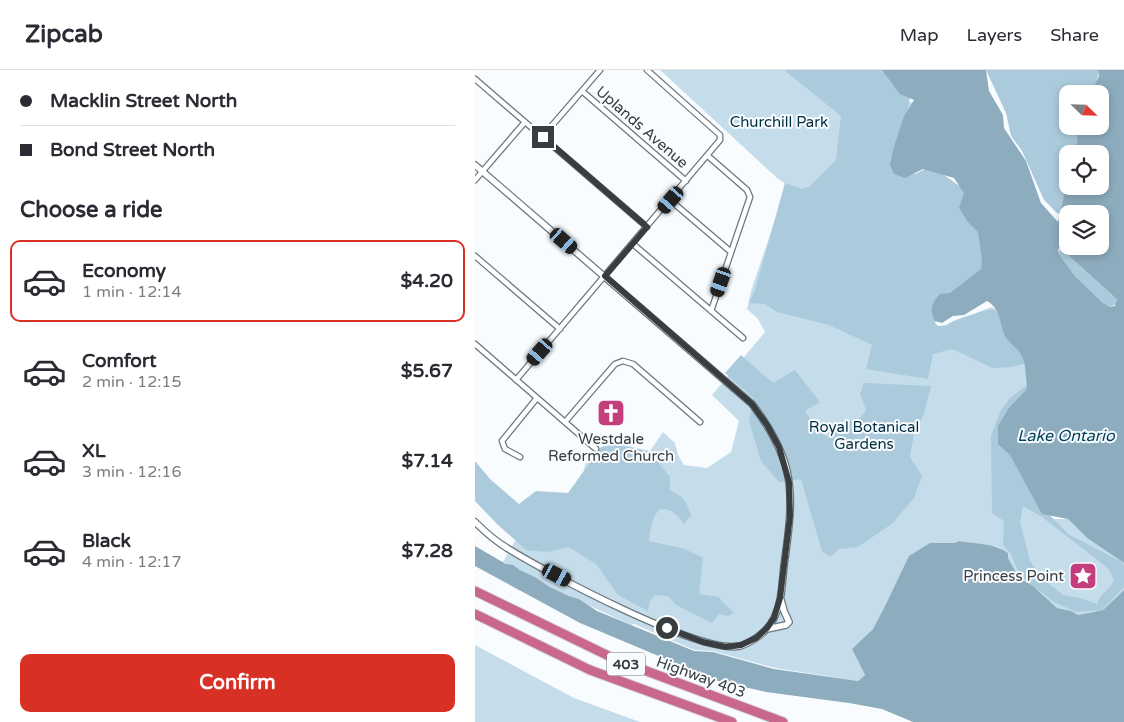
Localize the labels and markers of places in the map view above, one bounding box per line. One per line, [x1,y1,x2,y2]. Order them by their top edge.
church icon: Westdale Reformed Church [596,398,626,428]
place label: Westdale Reformed Church [548,430,674,465]
place icon: Princess Point [1068,561,1098,591]
place label: Princess Point [963,567,1064,585]

